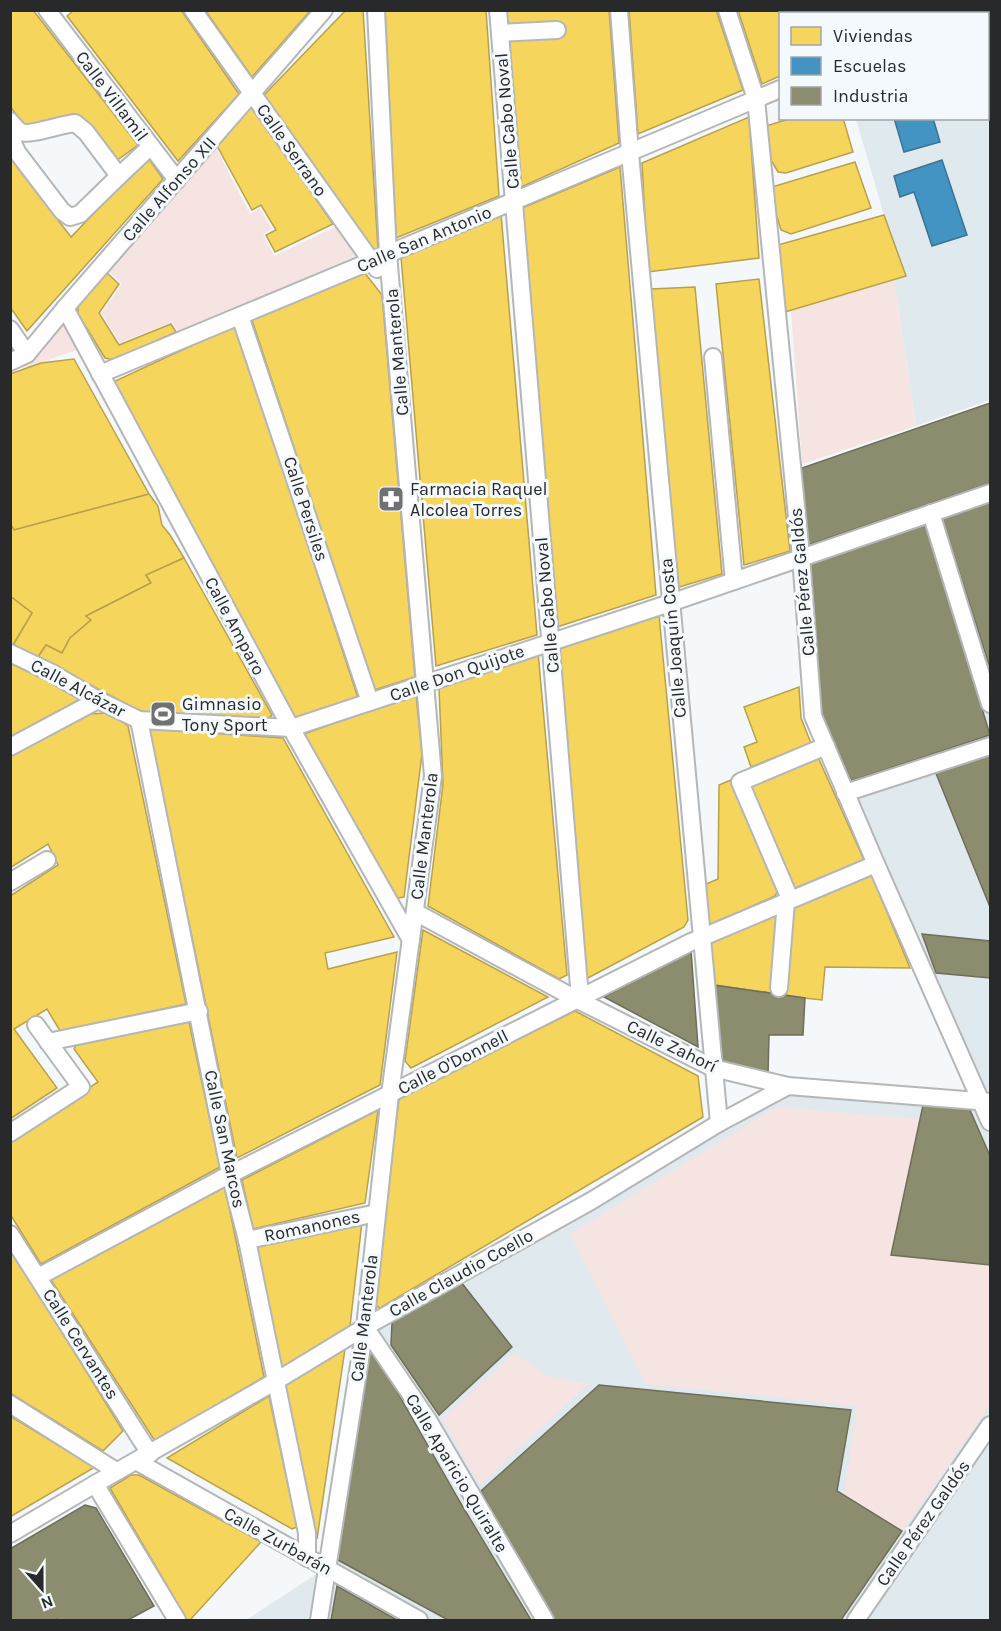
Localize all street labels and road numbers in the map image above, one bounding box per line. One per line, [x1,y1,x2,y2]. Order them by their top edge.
street label: Calle Villamil [71,47,153,145]
street label: Calle Cabo Noval [490,52,524,190]
street label: Calle Serrano [252,99,332,201]
street label: Calle Alfonso XII [117,132,221,246]
street label: Calle San Antonio [353,201,495,277]
street label: Calle Manterola [380,287,414,417]
street label: Calle Persiles [279,454,333,564]
street label: Calle Pérez Galdós [785,507,819,657]
street label: Calle Cabo Noval [530,536,564,674]
street label: Calle Joaquín Costa [655,557,691,719]
street label: Calle Amparo [200,573,270,679]
street label: Calle Don Quijote [387,640,527,706]
street label: Calle Alcázar [27,654,130,722]
street label: Calle Manterola [405,771,443,901]
street label: Calle Zahorí [623,1015,721,1078]
street label: Calle O'Donnell [394,1025,512,1099]
street label: Calle San Marcos [200,1068,250,1210]
street label: Romanones [262,1205,362,1247]
street label: Calle Claudio Coello [385,1224,537,1322]
street label: Calle Manterola [345,1253,383,1383]
street label: Calle Cervantes [38,1284,124,1404]
street label: Calle Aparicio Quiralte [401,1390,513,1556]
street label: Calle Pérez Galdós [871,1456,975,1590]
street label: Calle Zurbarán [220,1502,336,1580]

